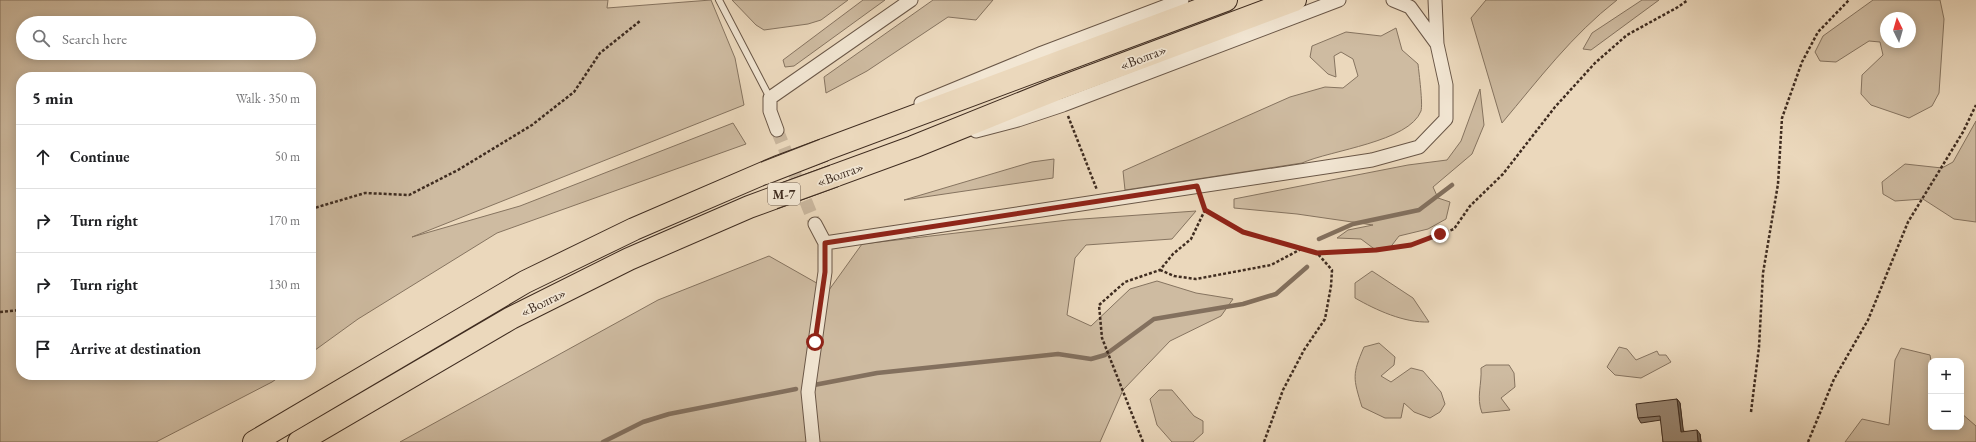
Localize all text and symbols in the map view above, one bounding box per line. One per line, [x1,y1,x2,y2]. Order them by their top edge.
north arrow [1880,12,1916,48]
search box [16,16,316,60]
icon: search [30,27,52,49]
text: Search here [62,29,127,48]
street label: «Волга» [1117,40,1169,74]
text: 5 min [32,87,73,109]
text: Walk · 350 m [236,90,300,107]
icon: ahead [32,146,54,168]
text: Continue [70,147,130,166]
text: 50 m [275,148,300,165]
street label: «Волга» [814,157,866,191]
road number: М-7 [768,183,800,205]
icon: right [32,210,54,232]
text: Turn right [70,211,138,230]
text: 170 m [269,212,300,229]
route end [1431,225,1449,243]
icon: right [32,274,54,296]
text: Turn right [70,275,138,294]
text: 130 m [269,276,300,293]
street label: «Волга» [517,283,569,321]
route start [806,333,824,351]
icon: arrive [32,338,54,360]
text: Arrive at destination [70,339,201,358]
map controls [1928,358,1964,430]
button: + [1928,358,1964,394]
button: − [1928,394,1964,430]

